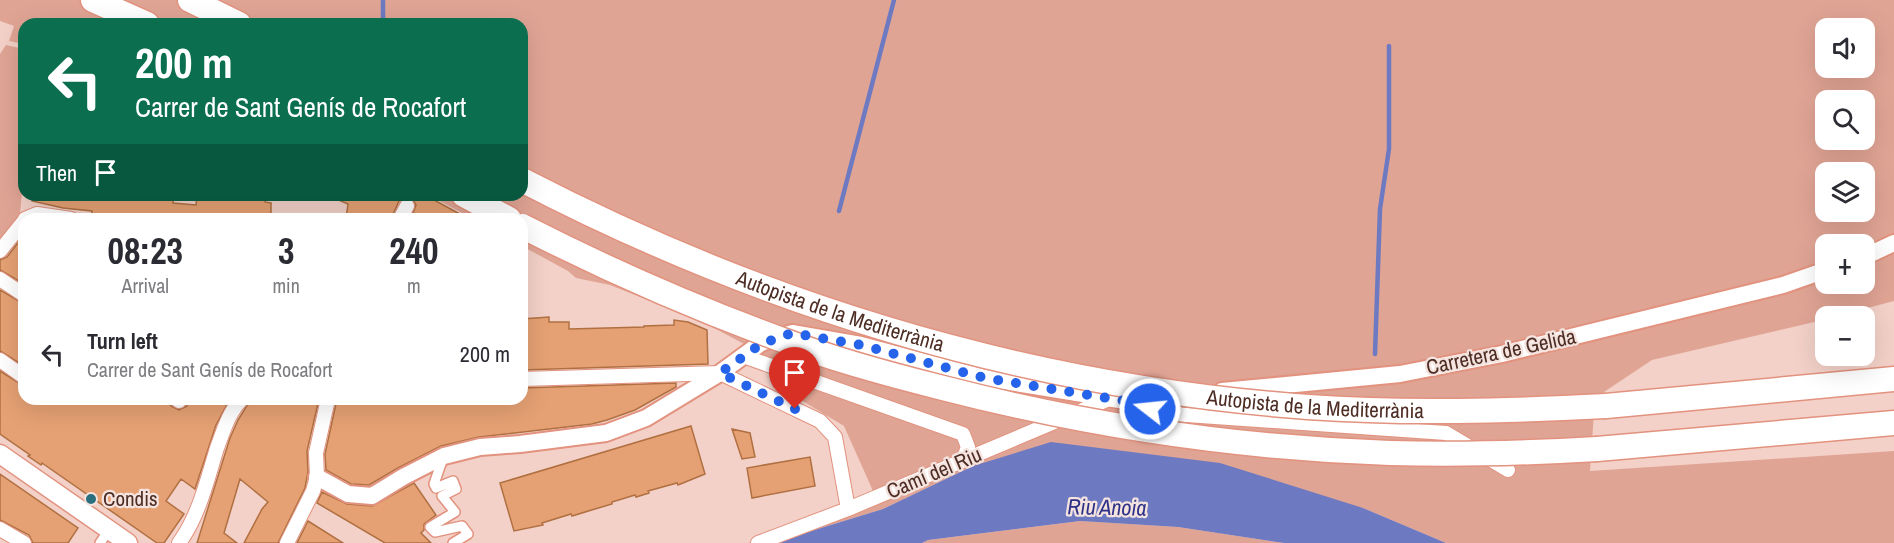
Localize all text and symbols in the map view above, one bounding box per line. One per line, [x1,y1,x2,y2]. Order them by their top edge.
map controls [1815,18,1875,366]
button: sound [1815,18,1875,78]
text: 200 m [135,35,233,91]
icon: left [36,42,114,120]
text: Carrer de Sant Genís de Rocafort [135,89,466,125]
button: search [1815,90,1875,150]
icon: arrive [89,156,122,189]
text: Then [36,158,77,188]
button: layers [1815,162,1875,222]
text: 08:23 [107,227,183,275]
text: 3 [278,227,294,275]
text: 240 [389,227,439,275]
button: + [1815,234,1875,294]
street label: Autopista de la Mediterrània [731,263,948,359]
text: Arrival [122,272,169,299]
text: min [272,272,300,299]
text: m [407,272,421,299]
button: − [1815,306,1875,366]
street label: Carretera de Gelida [1423,321,1579,382]
text: Turn left [87,326,158,356]
icon: left [36,338,69,371]
text: 200 m [460,339,510,369]
pin [769,347,820,409]
text: Carrer de Sant Genís de Rocafort [87,356,332,383]
icon: arrive [778,356,811,389]
position arrow [1118,377,1182,441]
street label: Autopista de la Mediterrània [1204,382,1424,425]
street label: Camí del Riu [882,440,986,506]
place label: Condis [103,484,158,513]
water label: Riu Anoia [1067,491,1147,523]
marker: Condis [84,492,98,506]

